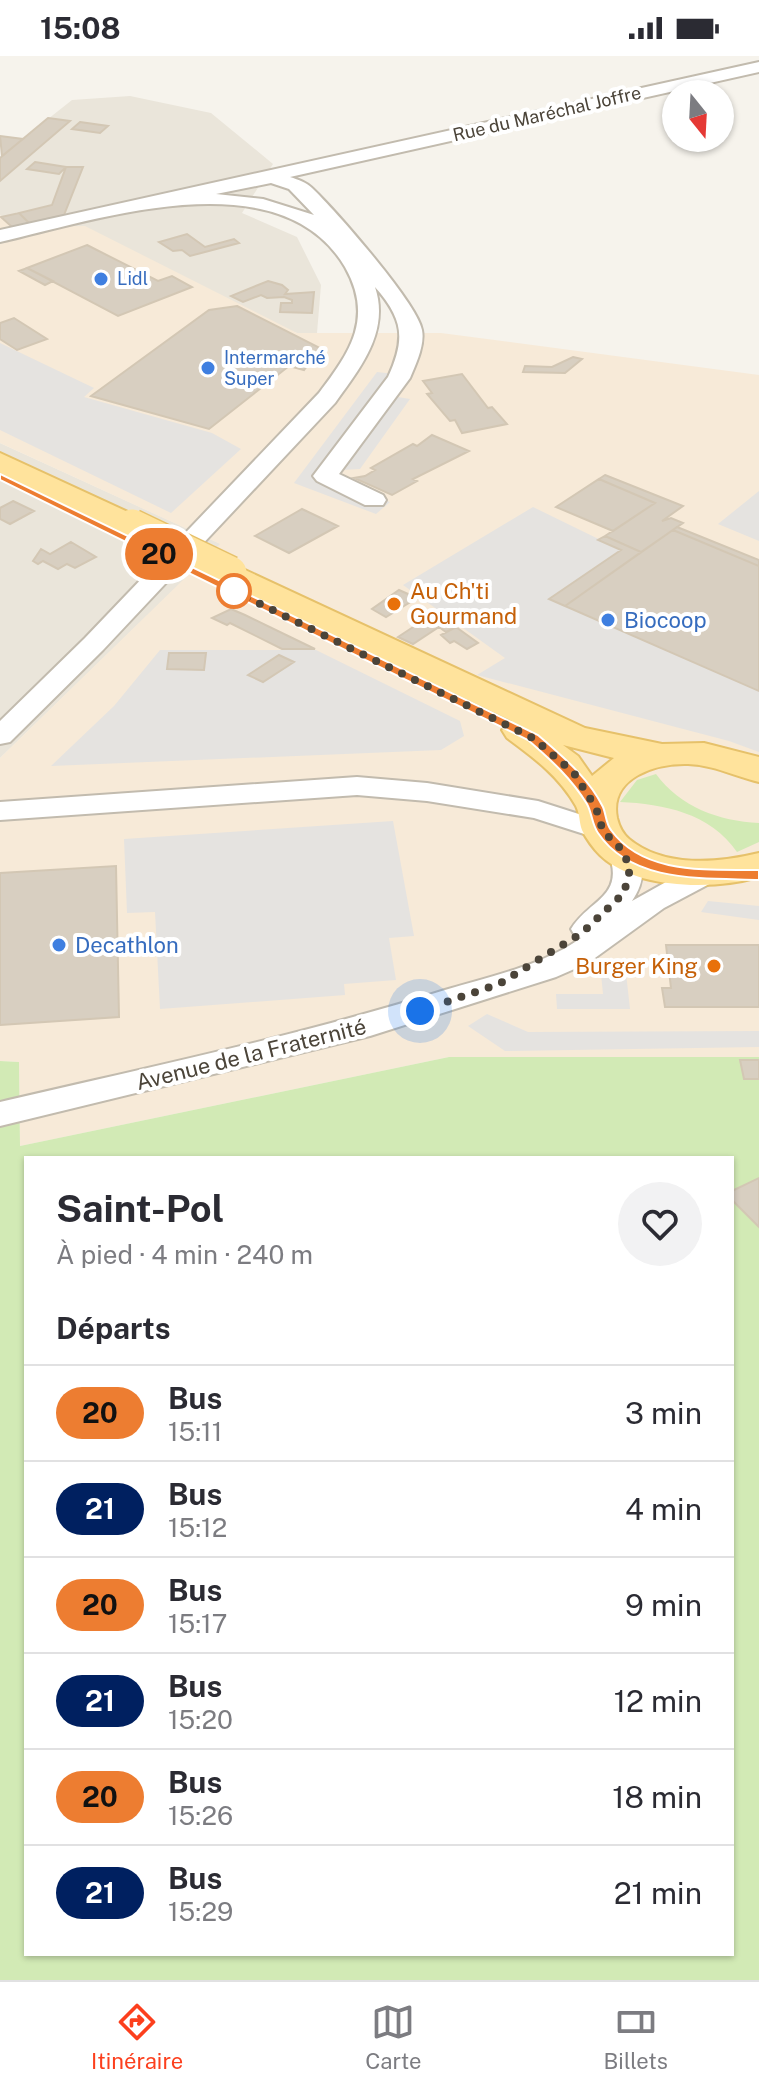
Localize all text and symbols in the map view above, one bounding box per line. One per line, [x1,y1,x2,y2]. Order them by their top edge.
text: 15:08 [40,10,121,46]
north arrow [662,80,734,152]
map controls [662,80,734,152]
street label: Rue du Maréchal Joffre [451,82,643,145]
place label: Lidl [117,268,148,289]
marker: Lidl [92,270,110,288]
place label: Intermarché Super [224,347,326,389]
marker: Intermarché Super [199,359,217,377]
line badge: 20 [123,528,195,580]
text: 20 [141,537,177,570]
unlabelled marker [217,574,251,608]
place label: Au Ch'ti Gourmand [410,578,517,629]
marker: Au Ch'ti Gourmand [385,595,403,613]
place label: Biocoop [624,607,707,633]
marker: Biocoop [599,611,617,629]
place label: Decathlon [75,932,179,958]
marker: Decathlon [50,936,68,954]
place label: Burger King [575,953,698,979]
marker: Burger King [705,957,723,975]
your location [400,991,440,1031]
street label: Avenue de la Fraternité [133,1013,369,1095]
button: heart [618,1182,702,1266]
text: Saint-Pol [56,1186,224,1231]
text: À pied · 4 min · 240 m [56,1239,313,1270]
text: Départs [56,1310,170,1346]
text: Bus [168,1380,222,1416]
text: 3 min [625,1395,702,1431]
text: 20 [82,1396,118,1429]
text: 15:11 [168,1416,222,1447]
text: Bus [168,1476,222,1512]
text: 4 min [625,1491,702,1527]
text: 21 [85,1492,115,1525]
text: 15:12 [168,1512,227,1543]
text: Bus [168,1572,222,1608]
text: 9 min [625,1587,702,1623]
text: 20 [82,1588,118,1621]
text: 15:17 [168,1608,227,1639]
text: Bus [168,1668,222,1704]
text: 12 min [614,1683,702,1719]
text: 21 [85,1684,115,1717]
text: 15:20 [168,1704,233,1735]
text: Bus [168,1764,222,1800]
text: 18 min [612,1779,702,1815]
text: 20 [82,1780,118,1813]
text: 15:26 [168,1800,233,1831]
text: Bus [168,1860,222,1896]
text: 21 min [614,1875,702,1911]
text: 21 [85,1876,115,1909]
text: 15:29 [168,1896,233,1927]
tab: Itinéraire [91,2000,183,2074]
tab: Carte [365,2000,422,2074]
tab: Billets [604,2000,668,2074]

